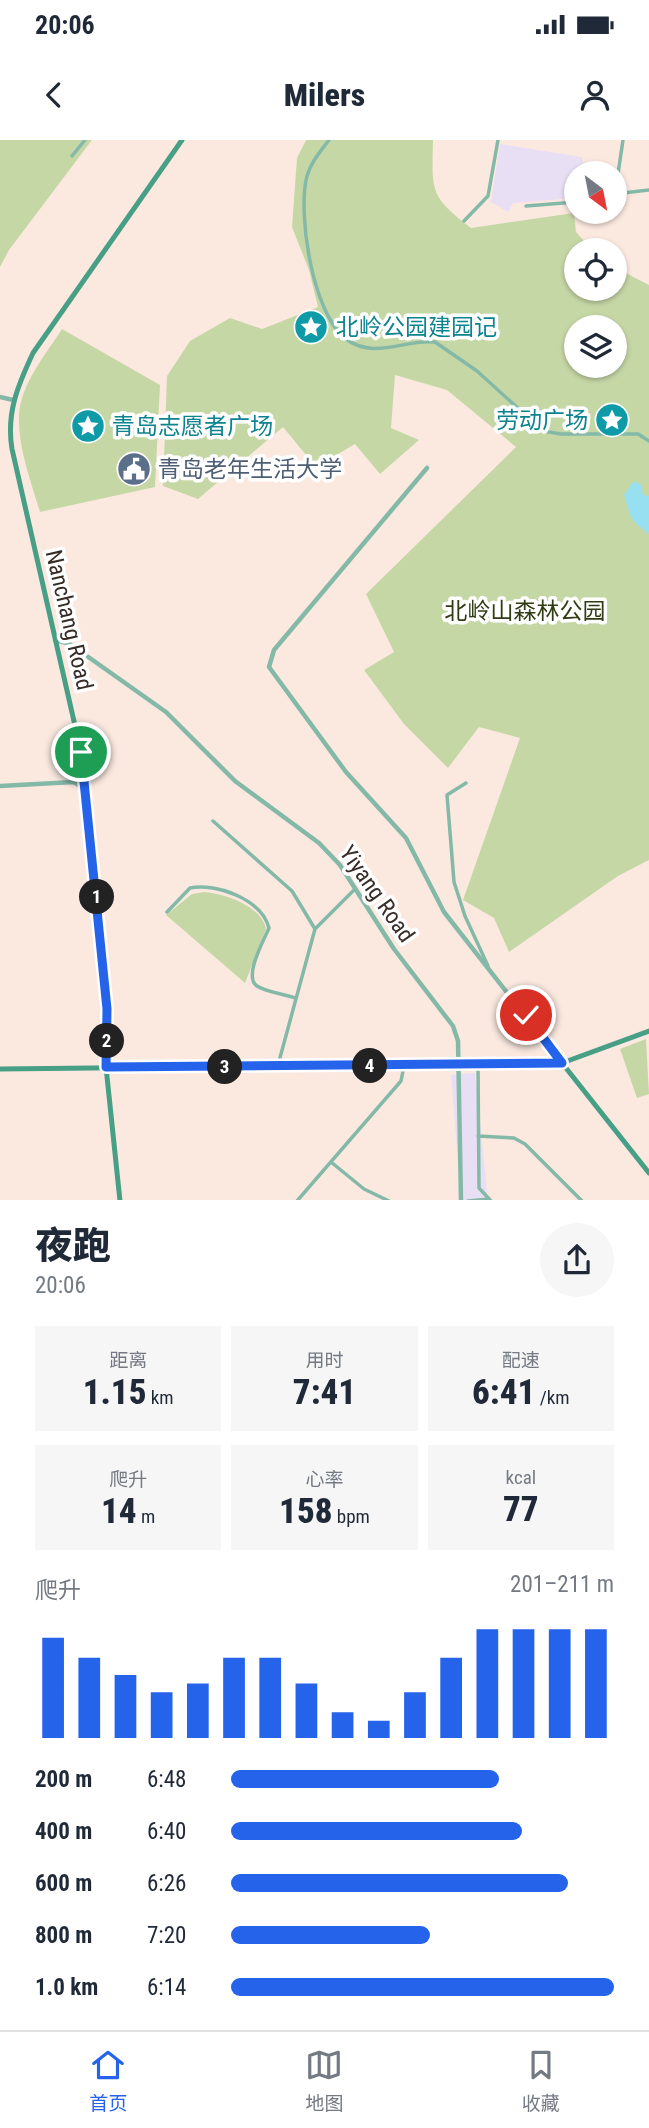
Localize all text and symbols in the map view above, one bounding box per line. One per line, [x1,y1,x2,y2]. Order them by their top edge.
text: 20:06 [35,10,95,40]
icon: back [35,76,73,114]
text: Milers [284,76,365,114]
icon: person [576,76,614,114]
north arrow [564,161,626,224]
map controls [564,161,627,378]
button: locate [564,238,627,301]
place icon: 北岭公园建园记 [292,308,330,346]
place label: 北岭公园建园记 [336,314,497,341]
button: layers [564,315,627,378]
place icon: 劳动广场 [593,401,631,439]
place icon: 青岛志愿者广场 [69,407,107,445]
place label: 劳动广场 [496,407,588,434]
place label: 青岛志愿者广场 [112,413,273,440]
public building icon: 青岛老年生活大学 [115,450,153,488]
place label: 青岛老年生活大学 [158,456,342,483]
street label: Nanchang Road [40,547,98,693]
park label: 北岭山森林公园 [445,598,606,625]
pin [51,722,111,782]
icon: arrive [62,733,100,771]
street label: Yiyang Road [334,840,420,948]
pin: 1 [80,880,114,914]
text: 1 [92,885,101,908]
pin [496,985,556,1045]
icon: check [507,996,545,1034]
pin: 2 [90,1024,124,1058]
text: 2 [102,1029,111,1052]
pin: 4 [352,1048,388,1084]
pin: 3 [208,1049,243,1084]
text: 4 [365,1054,374,1077]
text: 3 [220,1055,229,1078]
button: share [540,1223,614,1297]
text: 夜跑 [35,1224,111,1268]
text: 20:06 [35,1272,86,1299]
text: 距离 [109,1349,147,1372]
text: 用时 [305,1349,344,1372]
text: 配速 [502,1349,540,1372]
text: 1.15 [83,1372,146,1413]
text: 7:41 [293,1372,356,1413]
text: 6:41 [472,1372,535,1413]
text: km [146,1386,174,1409]
text: /km [535,1386,570,1409]
text: kcal [506,1466,536,1489]
text: 爬升 [109,1468,147,1491]
text: 心率 [305,1468,344,1491]
text: 77 [503,1489,539,1530]
text: 14 [101,1491,137,1532]
text: 158 [279,1491,332,1532]
text: m [137,1505,155,1528]
text: bpm [332,1505,370,1528]
text: 201–211 m [510,1571,614,1598]
text: 爬升 [35,1577,81,1604]
text: 200 m [35,1766,92,1793]
text: 6:48 [147,1766,186,1793]
text: 400 m [35,1818,92,1845]
text: 6:40 [147,1818,186,1845]
text: 600 m [35,1870,92,1897]
text: 6:26 [147,1870,186,1897]
text: 800 m [35,1922,92,1949]
text: 7:20 [147,1922,186,1949]
text: 1.0 km [35,1974,98,2001]
text: 6:14 [147,1974,186,2001]
tab: 首页 [89,2046,127,2115]
tab: 地图 [305,2046,344,2115]
tab: 收藏 [522,2046,560,2115]

